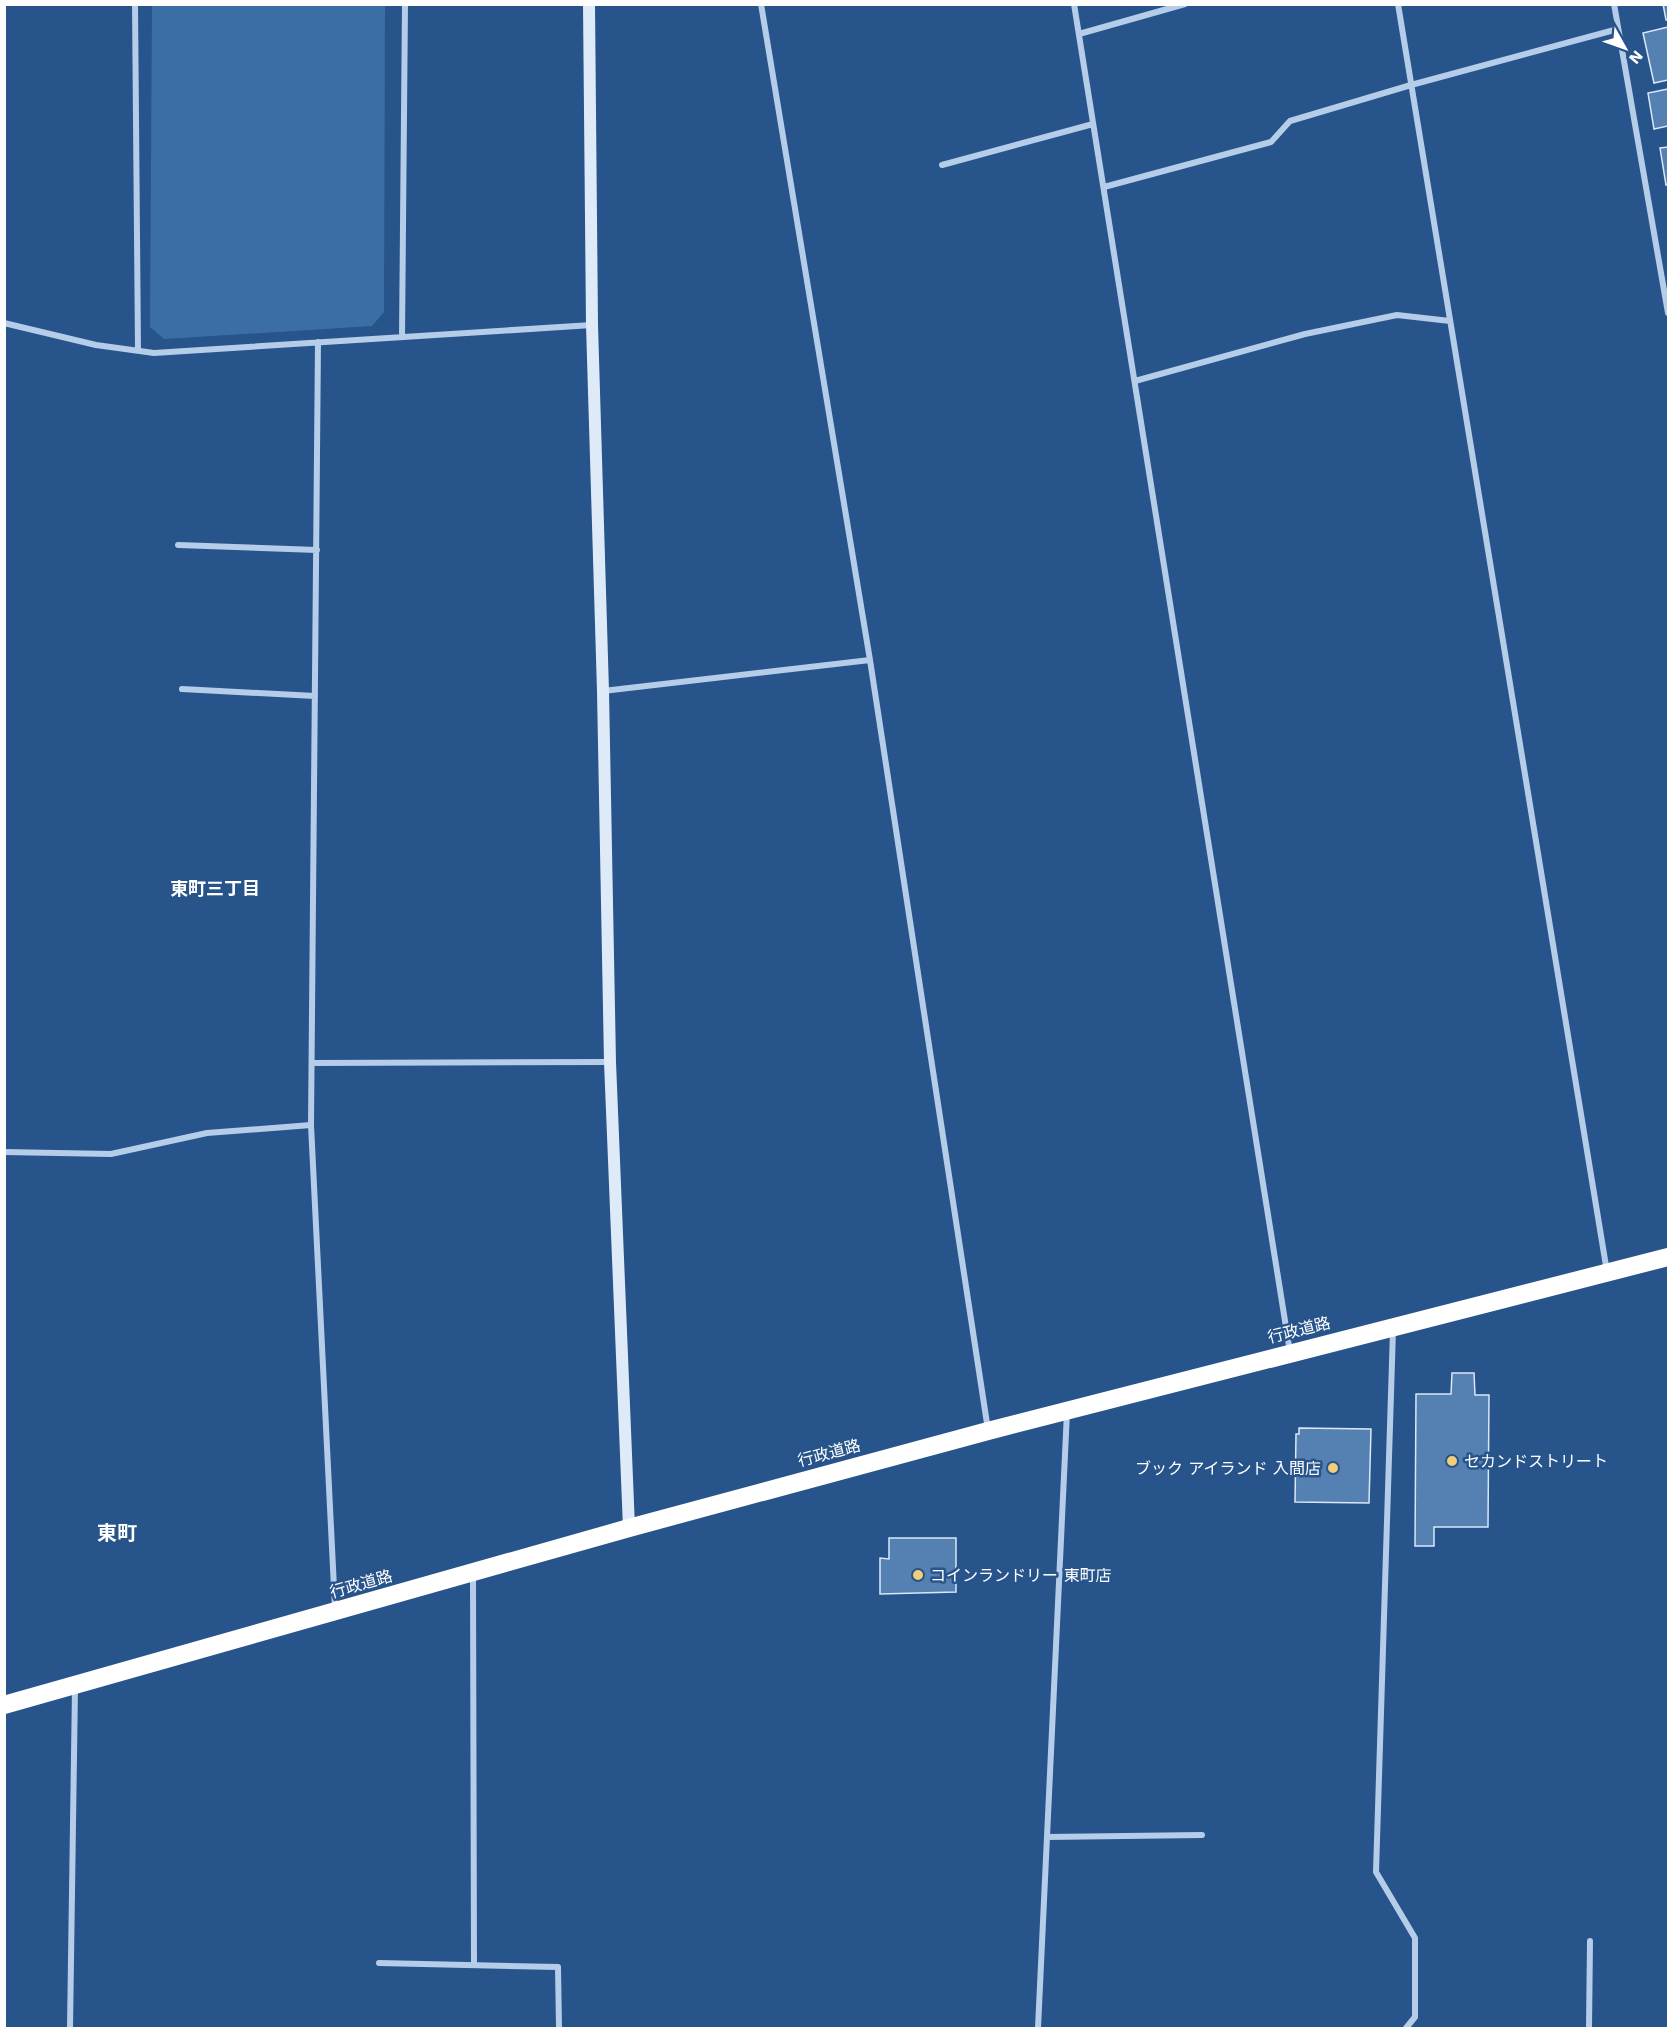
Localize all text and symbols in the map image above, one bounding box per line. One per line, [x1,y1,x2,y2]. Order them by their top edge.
north arrow [1595,18,1655,78]
text: N [1625,47,1647,68]
district label: 東町三丁目 [170,878,260,899]
street label: 行政道路 [1266,1313,1332,1347]
street label: 行政道路 [796,1436,862,1470]
place label: セカンドストリート [1464,1452,1608,1471]
marker: セカンドストリート [1445,1454,1459,1468]
place label: ブック アイランド 入間店 [1135,1459,1321,1478]
marker: ブック アイランド 入間店 [1326,1461,1340,1475]
district label: 東町 [97,1521,137,1545]
street label: 行政道路 [328,1566,394,1602]
place label: コインランドリー 東町店 [930,1566,1111,1585]
marker: コインランドリー 東町店 [911,1568,925,1582]

